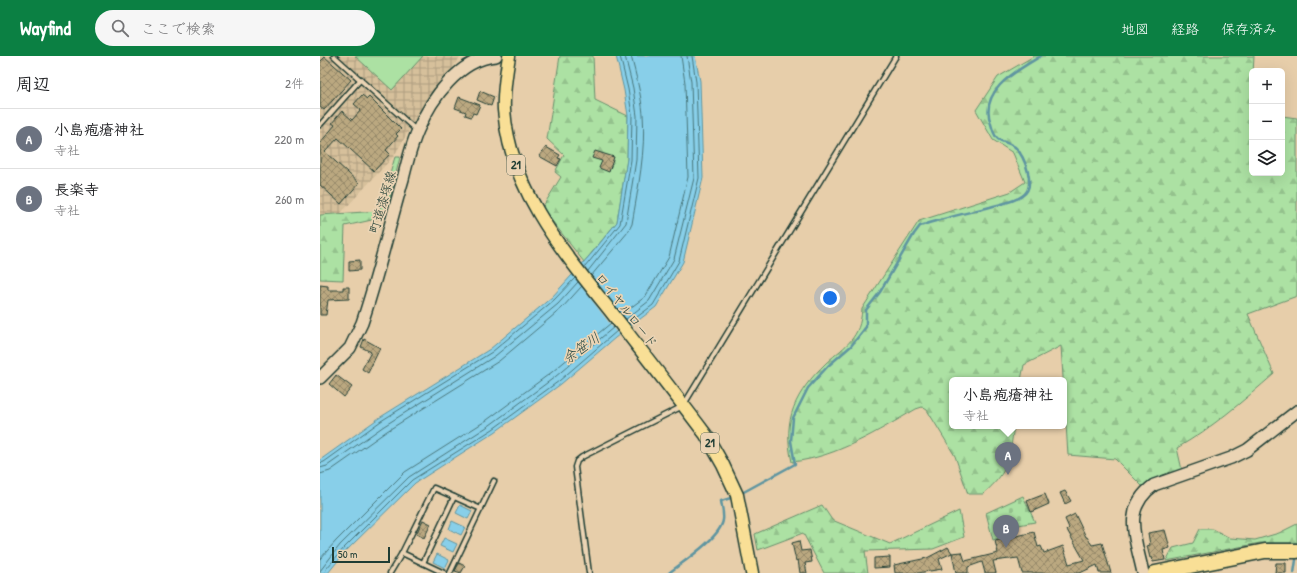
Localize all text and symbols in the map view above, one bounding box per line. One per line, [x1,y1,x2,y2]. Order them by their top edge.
search box [95,10,375,46]
text: Wayfind [20,15,71,41]
icon: search [109,17,131,39]
text: ここで検索 [141,18,216,39]
text: 地図 [1121,19,1149,38]
text: 経路 [1171,19,1199,38]
text: 保存済み [1221,19,1277,38]
map controls [1249,68,1285,176]
button: + [1249,68,1285,104]
text: 周辺 [16,72,50,95]
text: 2件 [285,74,304,92]
button: − [1249,104,1285,140]
text: 小島疱瘡神社 [54,119,144,140]
text: A [26,130,32,148]
text: 220 m [274,130,304,148]
button: layers [1249,140,1285,176]
text: 寺社 [54,141,80,159]
road number: 21 [507,155,525,175]
street label: 町道漆塚線 [364,167,400,236]
text: 長楽寺 [54,179,99,200]
text: B [26,190,32,208]
text: 260 m [275,190,304,208]
text: 寺社 [54,201,80,219]
street label: ロイヤルロード [592,269,662,351]
your location [820,288,840,308]
water label: 余笹川 [558,328,603,367]
popup [949,377,1067,429]
text: 小島疱瘡神社 [963,384,1053,405]
text: 寺社 [963,406,989,424]
road number: 21 [701,433,719,453]
pin: A [995,442,1021,475]
pin: B [993,515,1019,548]
scale bar [332,545,390,564]
text: 50 m [338,547,358,561]

